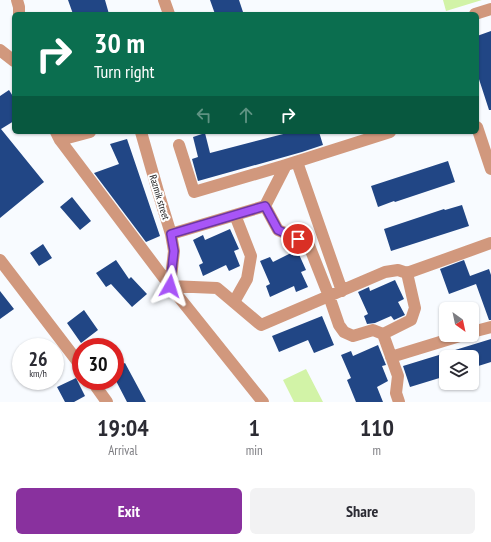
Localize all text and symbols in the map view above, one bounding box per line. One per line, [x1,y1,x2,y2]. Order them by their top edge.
text: 30 m [94,24,145,61]
icon: right [28,28,80,80]
text: Turn right [94,60,154,83]
icon: left [193,104,215,126]
icon: ahead [235,104,257,126]
icon: right [277,104,299,126]
street label: Razmik street [146,173,173,222]
pin [281,222,315,256]
icon: arrive [287,228,309,250]
position arrow [149,265,191,307]
north arrow [439,302,479,342]
map controls [439,302,479,390]
speed limit sign: 30 [72,338,124,390]
text: 26 [28,346,48,372]
button: layers [439,350,479,390]
text: km/h [29,367,47,380]
text: 19:04 [97,412,149,443]
text: 1 [248,412,260,443]
text: 110 [360,412,394,443]
text: Arrival [108,442,138,459]
text: min [246,442,263,459]
text: m [373,442,381,459]
button: Exit [16,488,242,534]
button: Share [250,488,475,534]

